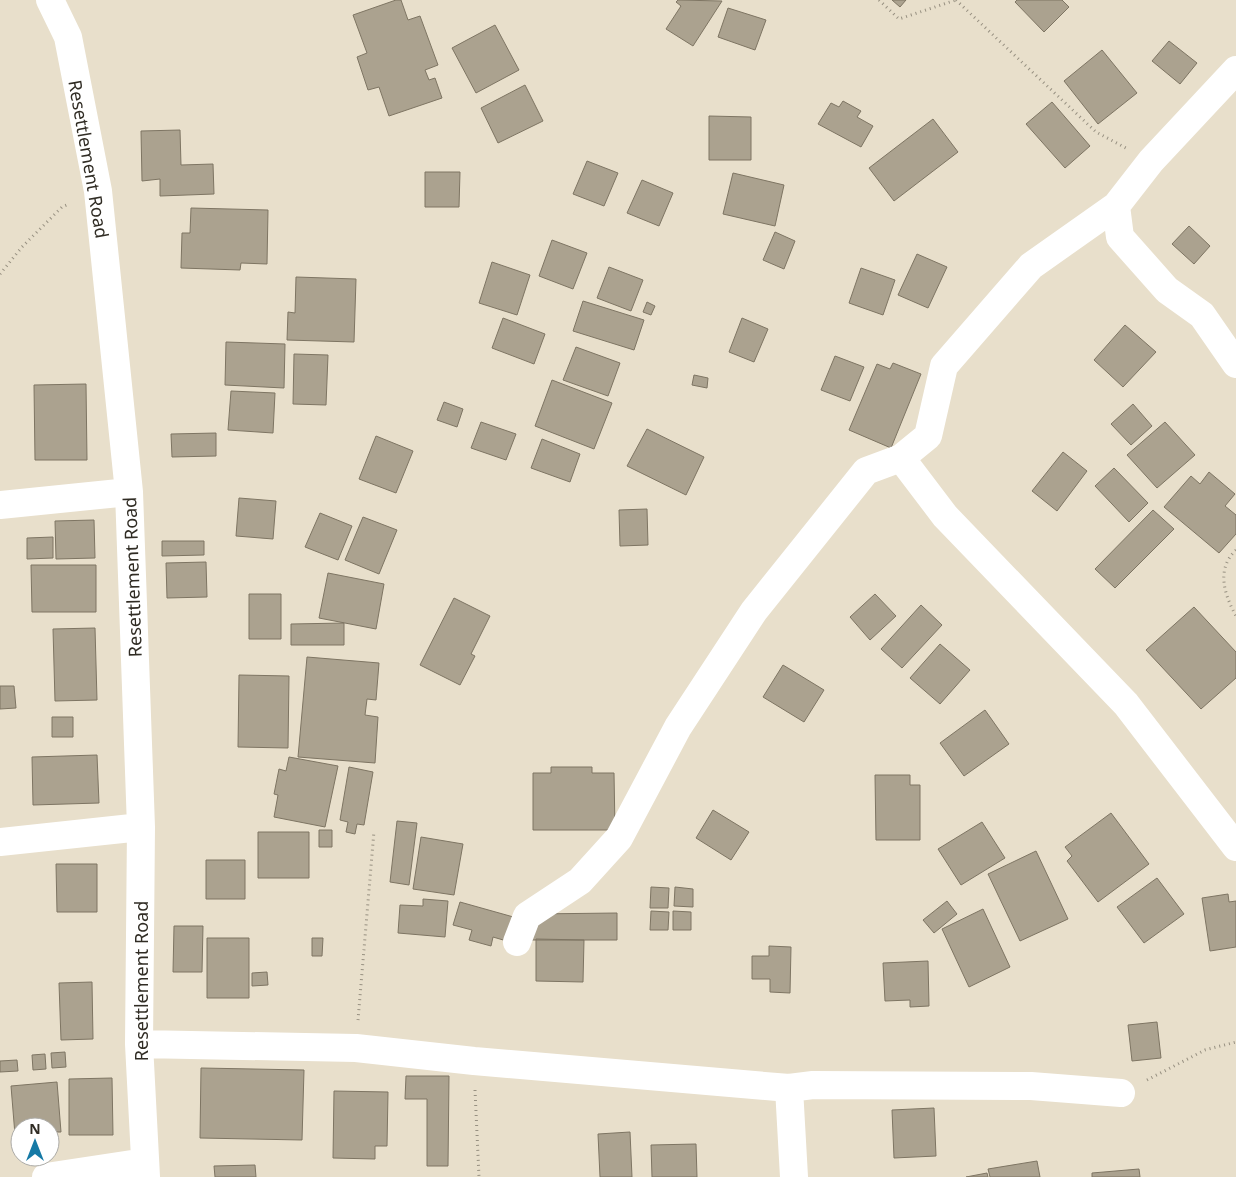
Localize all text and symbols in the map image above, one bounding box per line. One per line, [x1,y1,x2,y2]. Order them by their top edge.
street label: Resettlement Road [63,78,115,240]
street label: Resettlement Road [117,496,147,658]
street label: Resettlement Road [129,901,153,1061]
north arrow [10,1117,60,1167]
text: N [29,1119,41,1138]

